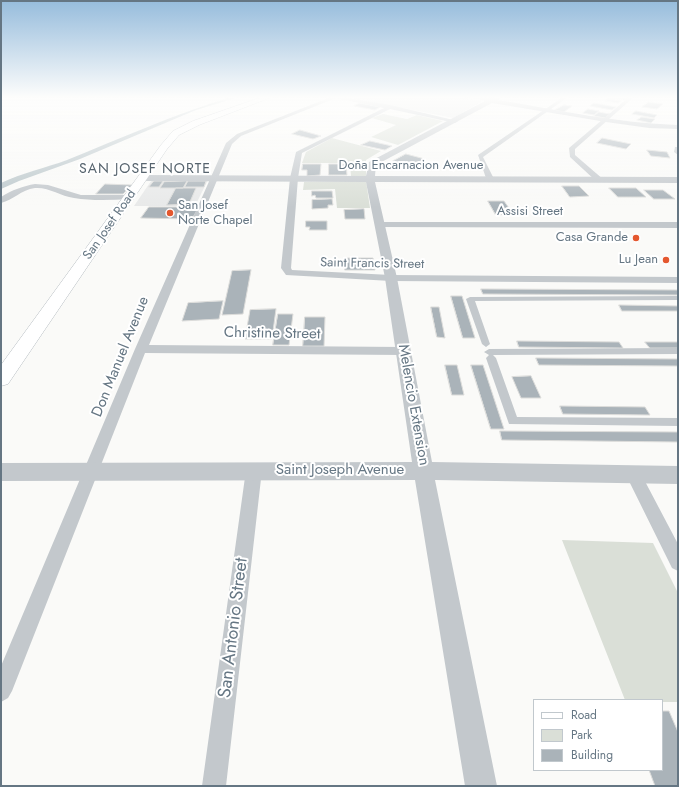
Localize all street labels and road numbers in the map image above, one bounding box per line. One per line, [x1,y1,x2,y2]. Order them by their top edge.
street label: Doña Encarnacion Avenue [339,158,483,174]
street label: San Josef Road [80,187,140,263]
street label: Assisi Street [497,204,563,220]
street label: Saint Francis Street [320,255,424,273]
street label: Don Manuel Avenue [89,294,153,420]
street label: Christine Street [224,324,320,344]
street label: Melencio Extension [394,343,432,467]
street label: Saint Joseph Avenue [276,461,404,479]
street label: San Antonio Street [215,557,253,699]

